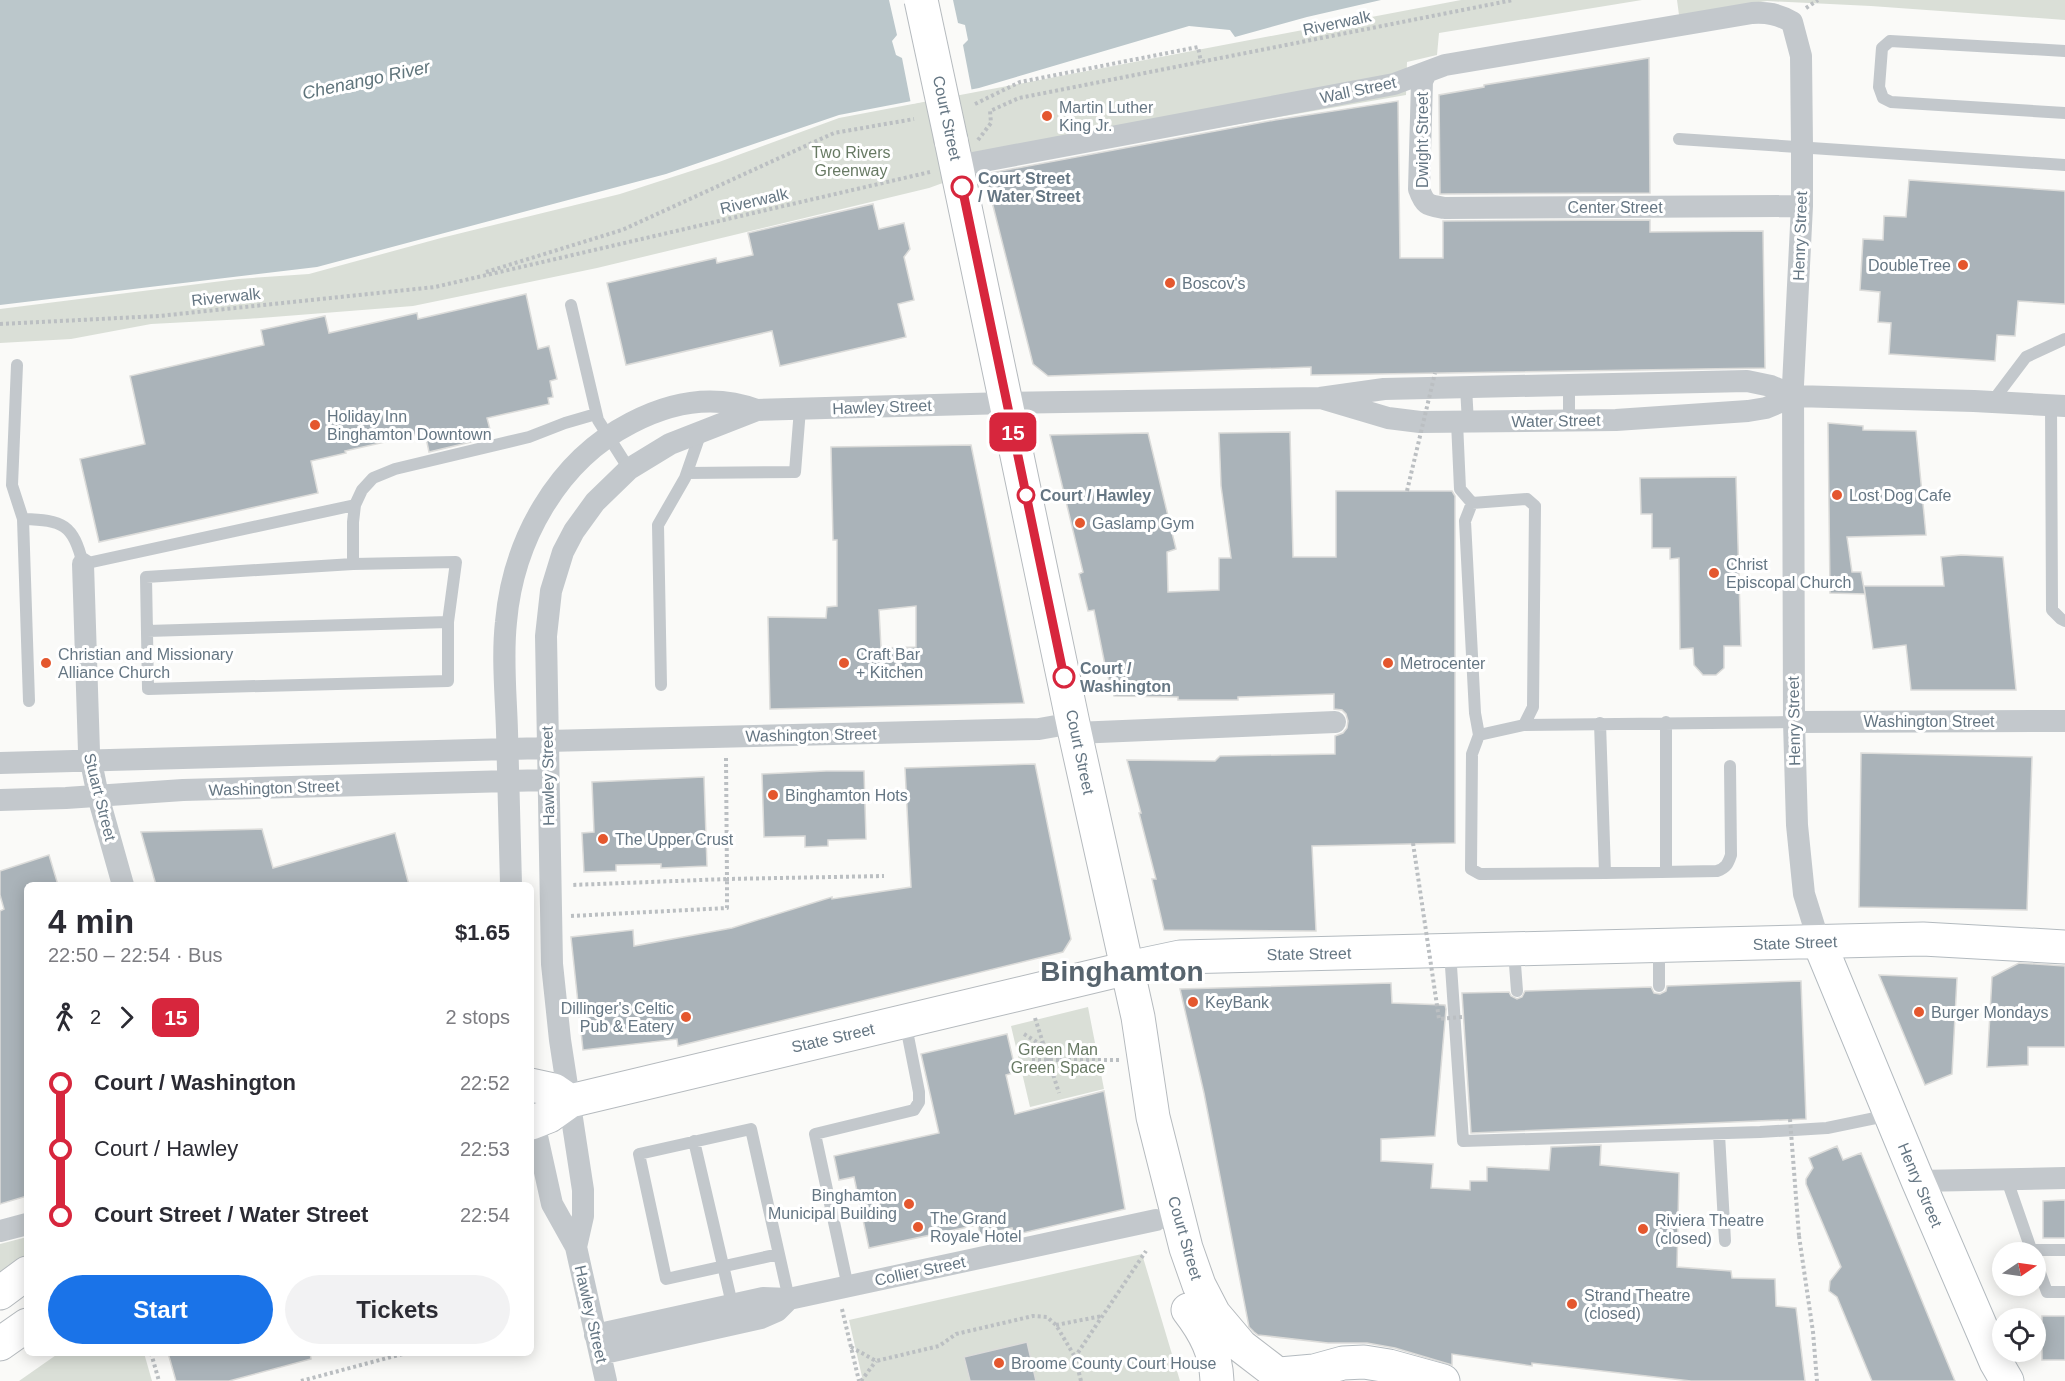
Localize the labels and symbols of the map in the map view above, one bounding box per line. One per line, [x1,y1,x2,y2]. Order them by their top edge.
street label: Riverwalk [1301,7,1374,39]
water label: Chenango River [300,56,433,103]
street label: Wall Street [1318,73,1398,106]
street label: Court Street [930,74,964,162]
street label: Dwight Street [1414,91,1431,188]
place label: Martin Luther King Jr. [1059,99,1154,134]
marker: Martin Luther King Jr. [1040,109,1054,123]
park label: Two Rivers Greenway [811,144,891,179]
place label: Court Street / Water Street [978,170,1081,205]
marker: Court Street / Water Street [951,176,973,198]
street label: Riverwalk [718,185,791,217]
street label: Henry Street [1790,190,1810,281]
street label: Center Street [1567,199,1663,216]
place label: DoubleTree [1868,257,1951,274]
marker: DoubleTree [1956,258,1970,272]
place label: Boscov's [1182,275,1246,292]
marker: Boscov's [1163,276,1177,290]
street label: Riverwalk [191,285,262,309]
street label: Hawley Street [832,397,933,417]
place label: Holiday Inn Binghamton Downtown [327,408,492,443]
line badge: 15 [986,412,1040,452]
street label: Water Street [1511,412,1601,430]
marker: Holiday Inn Binghamton Downtown [308,418,322,432]
marker: Court / Hawley [1017,486,1035,504]
place label: Court / Hawley [1040,487,1151,504]
place label: Lost Dog Cafe [1849,487,1951,504]
marker: Lost Dog Cafe [1830,488,1844,502]
place label: Gaslamp Gym [1092,515,1194,532]
marker: Gaslamp Gym [1073,516,1087,530]
place label: Christ Episcopal Church [1726,556,1851,591]
marker: Christ Episcopal Church [1707,566,1721,580]
place label: Christian and Missionary Alliance Church [58,646,233,681]
place label: Craft Bar + Kitchen [856,646,923,681]
place label: Metrocenter [1400,655,1486,672]
marker: Christian and Missionary Alliance Church [39,656,53,670]
marker: Craft Bar + Kitchen [837,656,851,670]
marker: Metrocenter [1381,656,1395,670]
place label: Court / Washington [1080,660,1171,695]
marker: Court / Washington [1053,666,1075,688]
street label: Henry Street [1785,675,1803,766]
street label: Court Street [1063,708,1097,796]
street label: Washington Street [1863,713,1995,730]
street label: Washington Street [745,725,877,745]
street label: Hawley Street [539,726,557,826]
street label: Stuart Street [81,751,119,843]
street label: Washington Street [208,777,340,799]
place label: Binghamton Hots [785,787,908,804]
marker: Binghamton Hots [766,788,780,802]
place label: The Upper Crust [615,831,734,848]
marker: The Upper Crust [596,832,610,846]
street label: State Street [1752,933,1838,953]
street label: State Street [1267,945,1352,963]
district label: Binghamton [1040,956,1204,987]
place label: KeyBank [1205,994,1270,1011]
marker: KeyBank [1186,995,1200,1009]
place label: Dillinger's Celtic Pub & Eatery [561,1000,674,1035]
place label: Burger Mondays [1931,1004,2048,1021]
marker: Burger Mondays [1912,1005,1926,1019]
marker: Dillinger's Celtic Pub & Eatery [679,1010,693,1024]
street label: State Street [790,1020,877,1056]
park label: Green Man Green Space [1011,1041,1105,1076]
street label: Henry Street [1895,1140,1946,1230]
place label: Binghamton Municipal Building [768,1187,897,1222]
street label: Court Street [1165,1194,1205,1282]
marker: Binghamton Municipal Building [902,1197,916,1211]
place label: The Grand Royale Hotel [930,1210,1022,1245]
place label: Riviera Theatre (closed) [1655,1212,1764,1247]
marker: The Grand Royale Hotel [911,1220,925,1234]
marker: Riviera Theatre (closed) [1636,1222,1650,1236]
north arrow [1992,1242,2046,1296]
street label: Collier Street [873,1253,968,1289]
street label: Hawley Street [572,1264,611,1365]
place label: Strand Theatre (closed) [1584,1287,1691,1322]
marker: Strand Theatre (closed) [1565,1297,1579,1311]
place label: Broome County Court House [1011,1355,1217,1372]
marker: Broome County Court House [992,1356,1006,1370]

